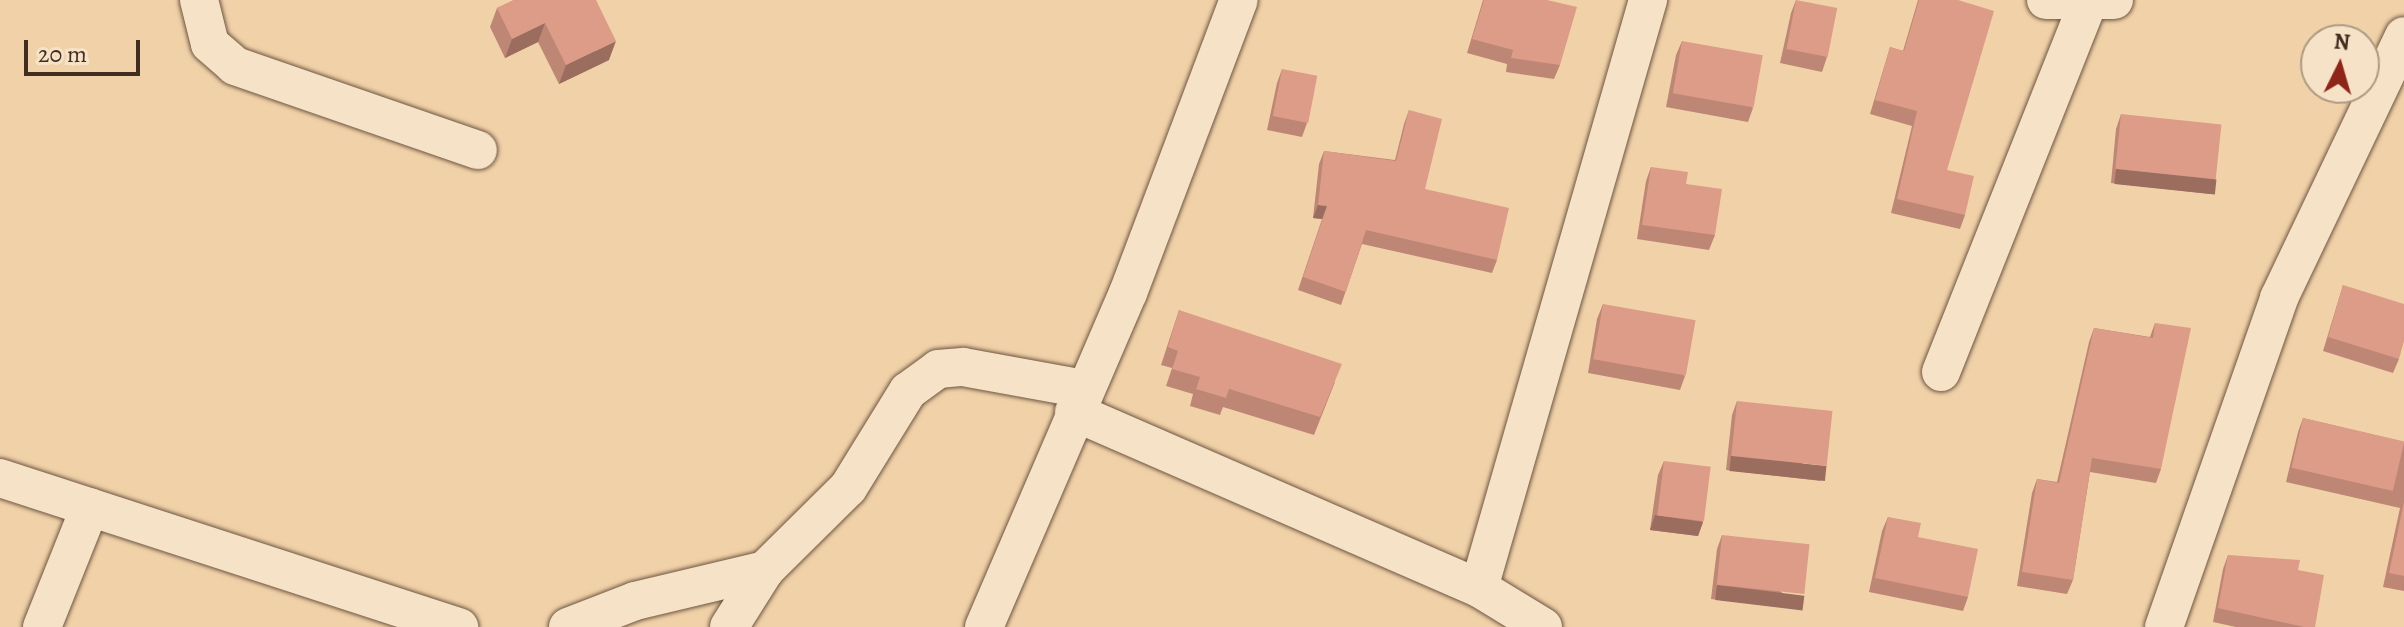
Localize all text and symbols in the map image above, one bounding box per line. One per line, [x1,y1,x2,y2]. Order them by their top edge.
scale bar [28,24,144,74]
north arrow [2300,24,2380,104]
text: N [2333,26,2351,58]
text: 20 m [38,38,87,70]

